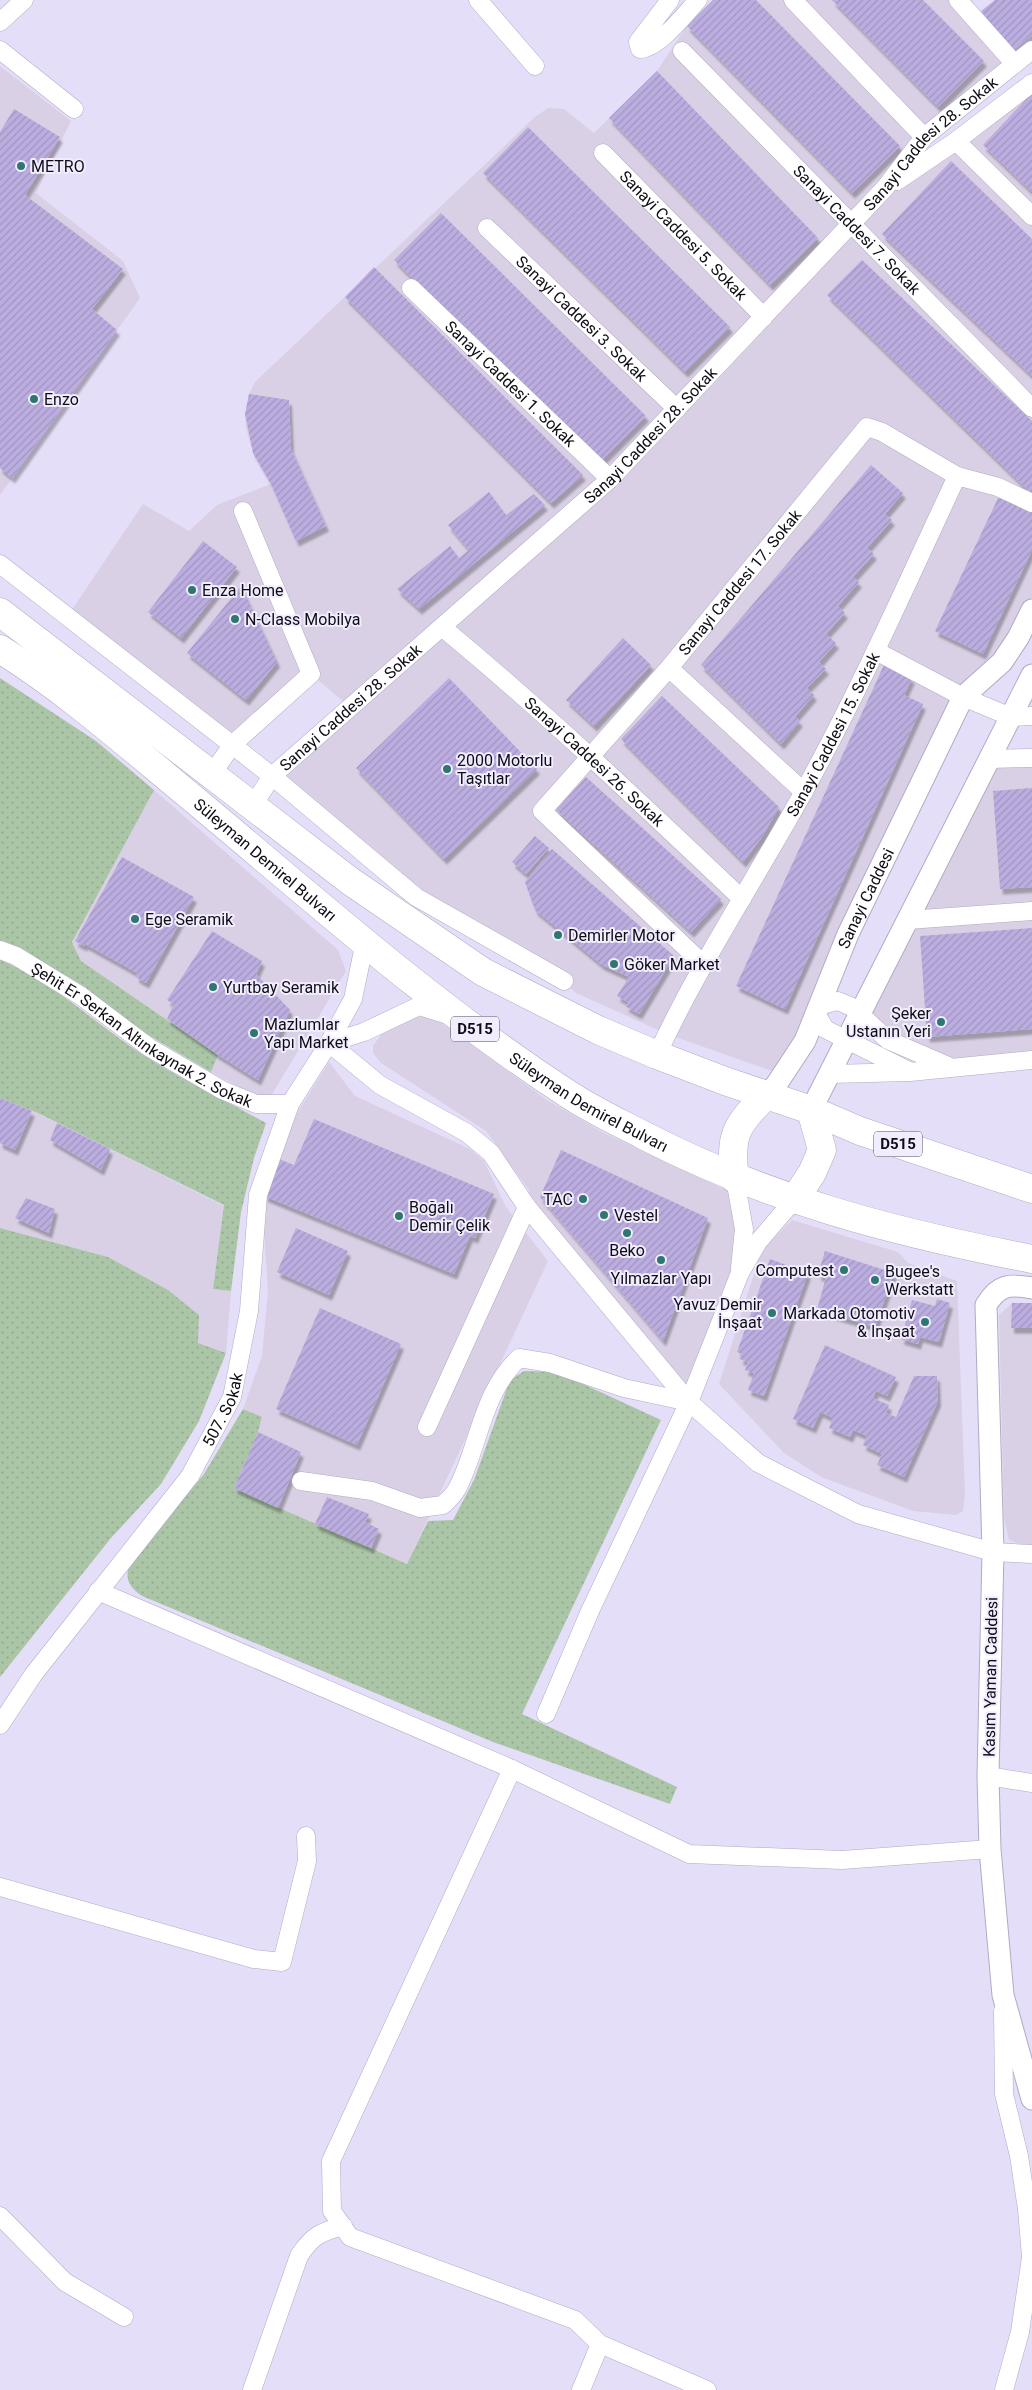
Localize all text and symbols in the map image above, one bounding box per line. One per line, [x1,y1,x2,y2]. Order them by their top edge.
street label: Sanayi Caddesi 28. Sokak [860,72,1002,215]
place label: METRO [31,157,85,176]
marker: METRO [15,160,27,172]
street label: Sanayi Caddesi 7. Sokak [789,161,925,299]
street label: Sanayi Caddesi 5. Sokak [616,167,751,305]
street label: Sanayi Caddesi 3. Sokak [512,252,652,386]
street label: Sanayi Caddesi 1. Sokak [441,317,580,451]
street label: Sanayi Caddesi 28. Sokak [580,363,721,508]
place label: Enzo [44,390,79,409]
marker: Enzo [28,393,40,405]
street label: Sanayi Caddesi 17. Sokak [675,505,806,659]
place label: Enza Home [202,581,284,600]
marker: Enza Home [186,584,198,596]
place label: N-Class Mobilya [245,610,360,629]
marker: N-Class Mobilya [229,613,241,625]
street label: Sanayi Caddesi 28. Sokak [276,640,426,775]
street label: Sanayi Caddesi 15. Sokak [783,648,884,820]
street label: Sanayi Caddesi 26. Sokak [520,693,669,831]
place label: 2000 Motorlu Taşıtlar [457,751,552,788]
marker: 2000 Motorlu Taşıtlar [441,763,453,775]
street label: Süleyman Demirel Bulvarı [190,794,340,925]
street label: Sanayi Caddesi [834,845,898,951]
place label: Ege Seramik [145,910,234,929]
marker: Ege Seramik [129,913,141,925]
place label: Demirler Motor [568,926,675,945]
marker: Demirler Motor [552,929,564,941]
place label: Göker Market [624,955,720,974]
marker: Göker Market [608,958,620,970]
street label: Şehit Er Serkan Altınkaynak 2. Sokak [28,959,256,1112]
place label: Yurtbay Seramik [223,978,340,997]
marker: Yurtbay Seramik [207,981,219,993]
place label: Şeker Ustanın Yeri [846,1004,932,1041]
place label: Mazlumlar Yapı Market [264,1015,348,1052]
road number: D515 [451,1016,499,1042]
marker: Şeker Ustanın Yeri [935,1016,947,1028]
marker: Mazlumlar Yapı Market [248,1027,260,1039]
street label: Süleyman Demirel Bulvarı [506,1048,671,1156]
road number: D515 [874,1132,922,1156]
place label: TAC [543,1190,573,1209]
marker: TAC [577,1193,589,1205]
place label: Boğalı Demir Çelik [409,1198,491,1235]
place label: Vestel [614,1206,658,1225]
marker: Vestel [598,1209,610,1221]
marker: Boğalı Demir Çelik [393,1210,405,1222]
marker: Beko [621,1227,633,1239]
place label: Beko [609,1241,645,1260]
marker: Yılmazlar Yapı [655,1254,667,1266]
place label: Computest [755,1261,834,1280]
place label: Bugee's Werkstatt [885,1262,954,1299]
marker: Computest [838,1264,850,1276]
place label: Yılmazlar Yapı [611,1269,711,1288]
marker: Bugee's Werkstatt [869,1274,881,1286]
place label: Yavuz Demir İnşaat [674,1295,763,1332]
place label: Markada Otomotiv & Inşaat [783,1304,915,1341]
marker: Yavuz Demir İnşaat [766,1307,778,1319]
marker: Markada Otomotiv & Inşaat [919,1316,931,1328]
street label: 507. Sokak [199,1370,247,1450]
street label: Kasım Yaman Caddesi [980,1597,1001,1757]

